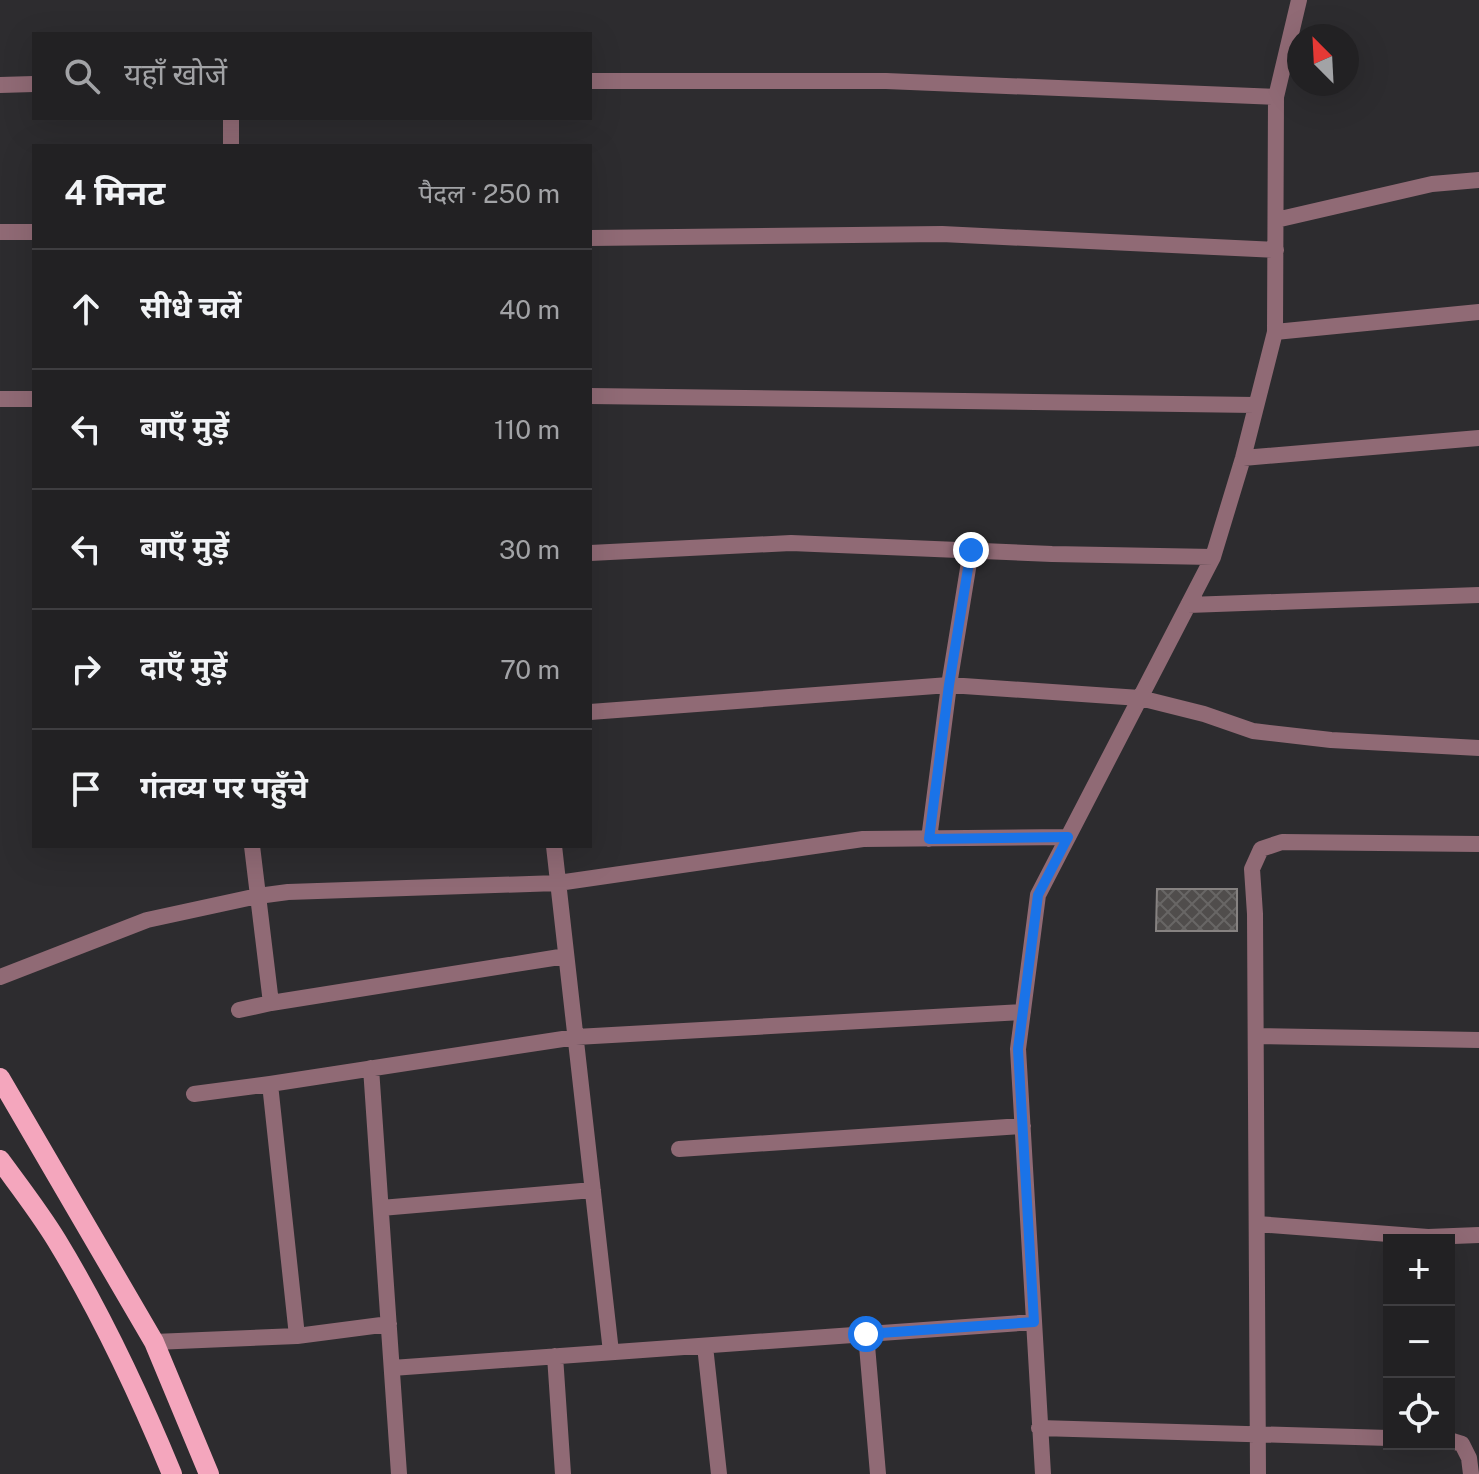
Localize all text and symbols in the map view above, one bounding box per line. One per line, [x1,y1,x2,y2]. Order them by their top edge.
north arrow [1287,24,1359,96]
search box [32,32,592,120]
icon: search [60,54,104,98]
text: यहाँ खोजें [124,56,227,92]
text: 4 मिनट [64,173,165,213]
text: पैदल · 250 m [418,178,560,209]
icon: ahead [64,287,108,331]
text: सीधे चलें [140,289,241,325]
text: 40 m [499,294,560,325]
icon: left [64,407,108,451]
text: बाएँ मुड़ें [140,409,229,445]
text: 110 m [494,414,560,445]
icon: left [64,527,108,571]
text: बाएँ मुड़ें [140,529,229,565]
route end [953,532,989,568]
text: 30 m [499,534,560,565]
icon: right [64,647,108,691]
text: दाएँ मुड़ें [140,649,227,685]
text: 70 m [500,654,560,685]
icon: arrive [64,767,108,811]
text: गंतव्य पर पहुँचे [140,769,308,805]
map controls [1383,1234,1455,1450]
button: + [1383,1234,1455,1306]
button: − [1383,1306,1455,1378]
route start [848,1316,884,1352]
button: locate [1383,1378,1455,1450]

